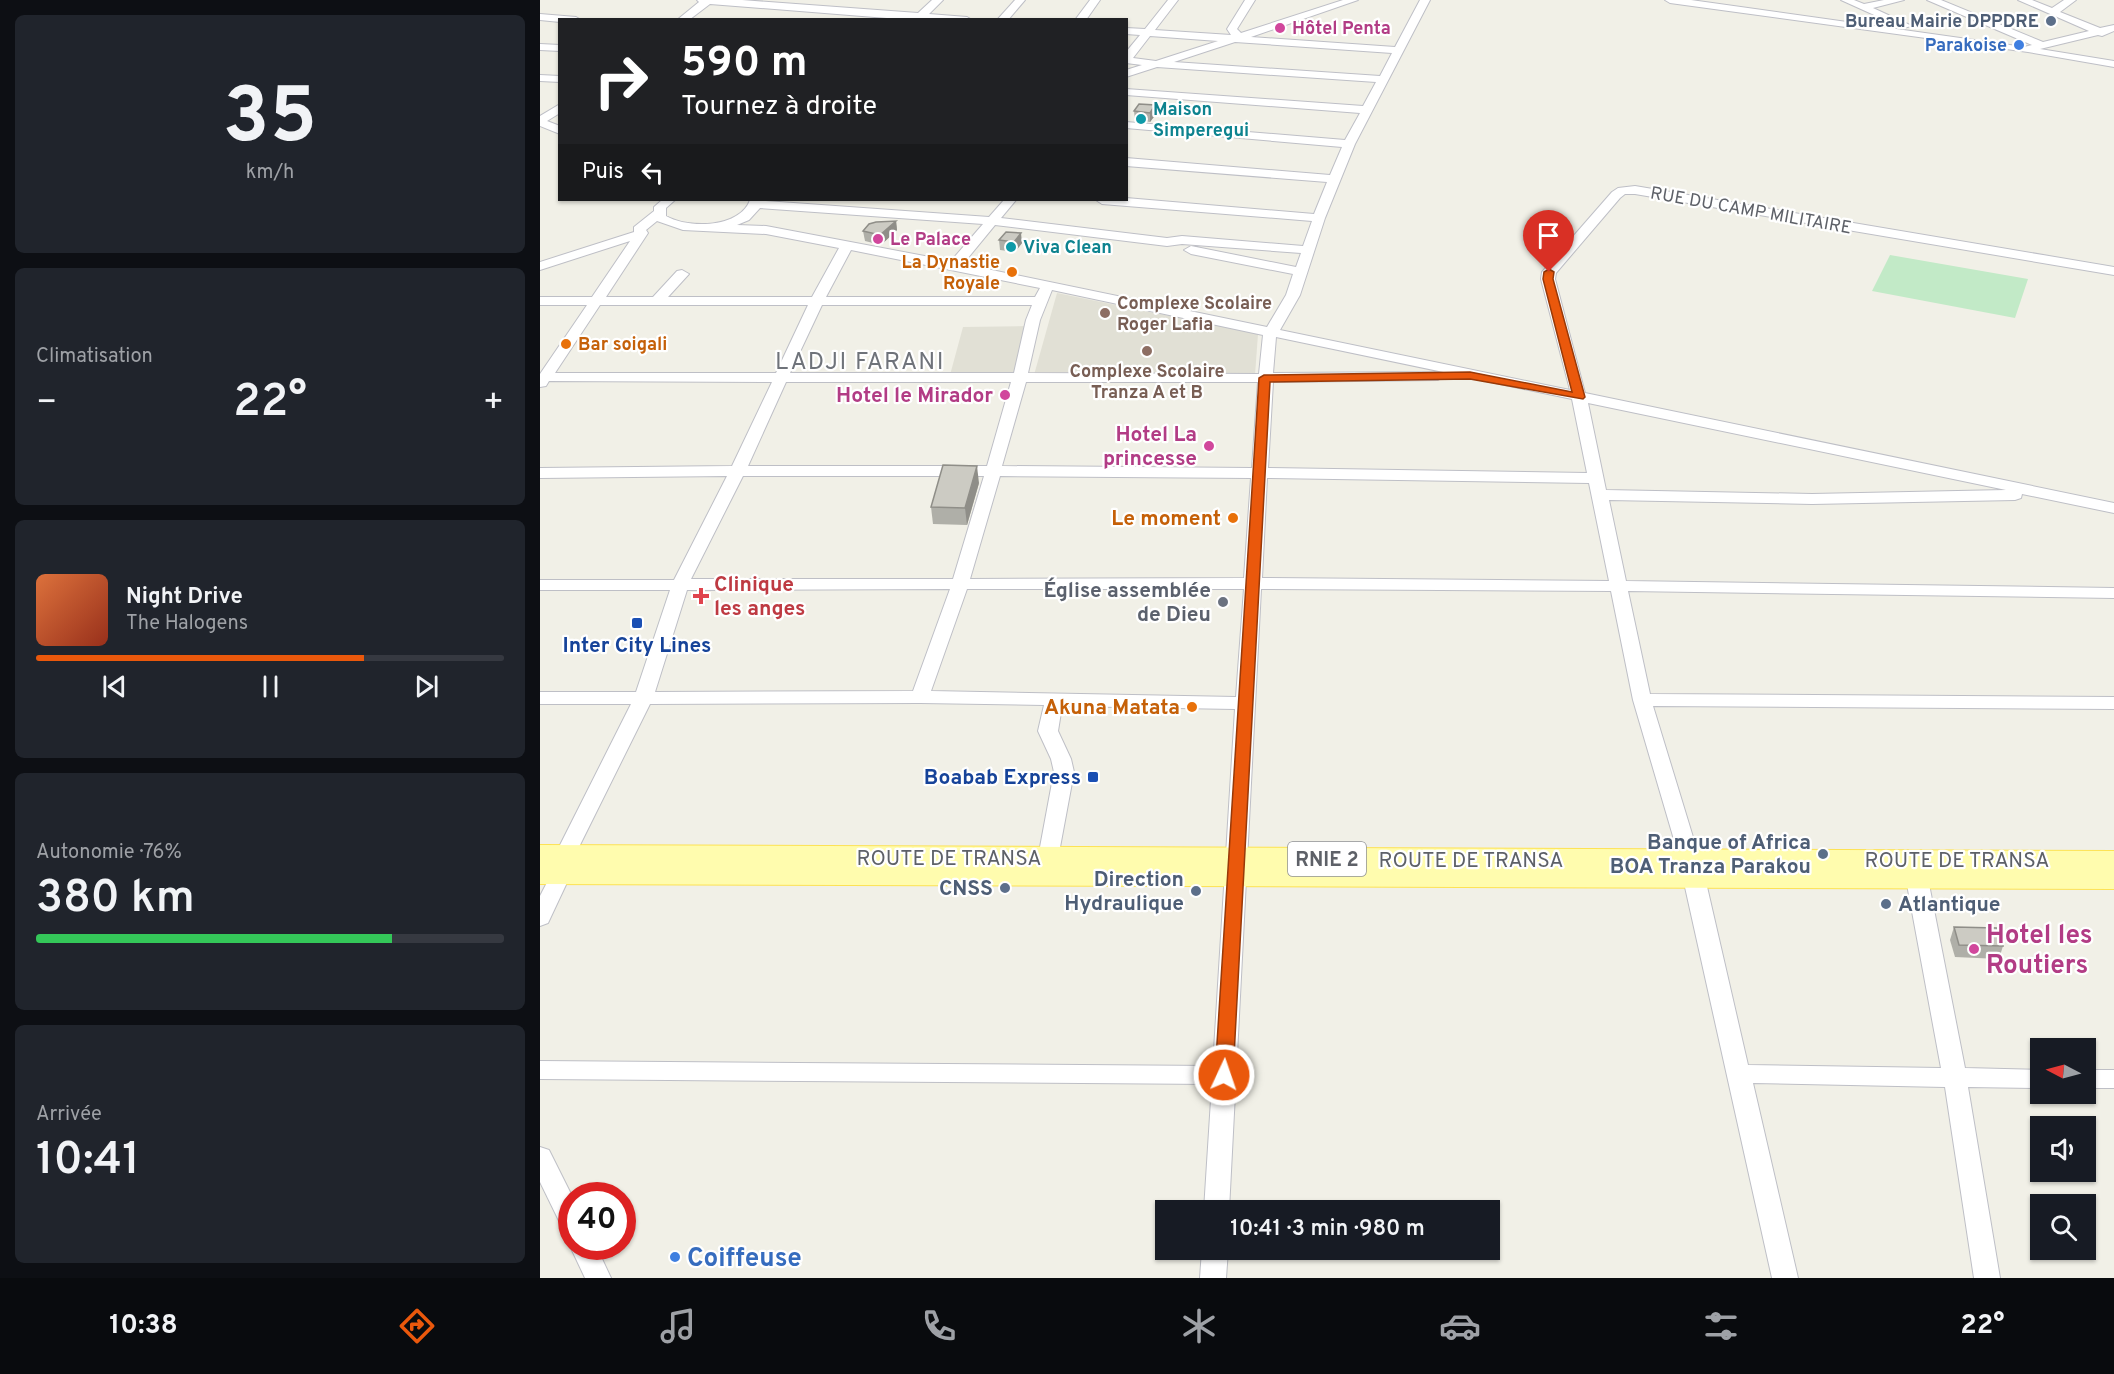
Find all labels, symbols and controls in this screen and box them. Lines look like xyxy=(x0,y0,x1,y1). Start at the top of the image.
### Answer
place label: Bureau Mairie DPPDRE xyxy=(1845,11,2039,34)
marker: Bureau Mairie DPPDRE xyxy=(2044,14,2058,28)
place label: Hôtel Penta xyxy=(1292,18,1391,41)
marker: Hôtel Penta xyxy=(1273,21,1287,35)
place label: Parakoise xyxy=(1925,35,2007,58)
text: 590 m xyxy=(681,38,808,91)
marker: Parakoise xyxy=(2012,38,2026,52)
icon: right xyxy=(582,42,660,120)
text: 35 xyxy=(223,71,317,170)
text: Tournez à droite xyxy=(681,90,877,124)
place label: Maison Simperegui xyxy=(1153,99,1249,143)
marker: Maison Simperegui xyxy=(1134,112,1148,126)
icon: left xyxy=(636,156,669,189)
text: Puis xyxy=(582,159,624,186)
text: km/h xyxy=(246,160,294,186)
street label: RUE DU CAMP MILITAIRE xyxy=(1648,182,1853,240)
pin xyxy=(1523,210,1574,272)
icon: arrive xyxy=(1532,219,1565,252)
place label: Le Palace xyxy=(890,229,971,252)
marker: Le Palace xyxy=(871,232,885,246)
place label: Viva Clean xyxy=(1023,237,1112,260)
marker: Viva Clean xyxy=(1004,240,1018,254)
place label: La Dynastie Royale xyxy=(901,252,1000,296)
marker: La Dynastie Royale xyxy=(1005,265,1019,279)
place label: Complexe Scolaire Roger Lafia xyxy=(1117,293,1272,337)
marker: Complexe Scolaire Roger Lafia xyxy=(1098,306,1112,320)
place label: Bar soigali xyxy=(578,334,667,357)
marker: Bar soigali xyxy=(559,337,573,351)
text: Climatisation xyxy=(36,344,153,370)
marker: Complexe Scolaire Tranza A et B xyxy=(1140,344,1154,358)
district label: LADJI FARANI xyxy=(775,348,945,378)
place label: Complexe Scolaire Tranza A et B xyxy=(1069,361,1225,405)
text: 22° xyxy=(233,375,307,432)
text: − xyxy=(36,383,57,425)
text: + xyxy=(483,383,504,425)
place label: Hotel le Mirador xyxy=(836,383,993,410)
marker: Hotel le Mirador xyxy=(998,388,1012,402)
place label: Hotel La princesse xyxy=(1103,422,1197,473)
marker: Hotel La princesse xyxy=(1202,439,1216,453)
place label: Le moment xyxy=(1111,506,1221,533)
marker: Le moment xyxy=(1226,511,1240,525)
place label: Clinique les anges xyxy=(714,572,805,623)
place label: Église assemblée de Dieu xyxy=(1043,577,1211,629)
text: Night Drive xyxy=(126,584,243,611)
marker: Clinique les anges xyxy=(692,587,710,605)
marker: Église assemblée de Dieu xyxy=(1216,595,1230,609)
text: The Halogens xyxy=(126,611,248,637)
marker: Inter City Lines xyxy=(630,616,644,630)
place label: Inter City Lines xyxy=(563,633,711,660)
icon: previous xyxy=(98,670,131,703)
icon: pause xyxy=(254,670,287,703)
icon: next xyxy=(410,670,443,703)
place label: Akuna Matata xyxy=(1044,695,1180,722)
marker: Akuna Matata xyxy=(1185,700,1199,714)
place label: Boabab Express xyxy=(924,765,1081,792)
marker: Boabab Express xyxy=(1086,770,1100,784)
place label: Banque of Africa BOA Tranza Parakou xyxy=(1610,830,1811,881)
text: Autonomie · 76% xyxy=(36,840,182,866)
road number: RNIE 2 xyxy=(1288,842,1366,876)
street label: ROUTE DE TRANSA xyxy=(857,846,1041,873)
marker: Banque of Africa BOA Tranza Parakou xyxy=(1816,847,1830,861)
street label: ROUTE DE TRANSA xyxy=(1379,848,1563,875)
street label: ROUTE DE TRANSA xyxy=(1865,848,2049,875)
place label: Direction Hydraulique xyxy=(1064,867,1184,918)
text: 380 km xyxy=(36,871,195,928)
place label: CNSS xyxy=(939,876,993,903)
marker: CNSS xyxy=(998,881,1012,895)
marker: Direction Hydraulique xyxy=(1189,884,1203,898)
place label: Atlantique xyxy=(1898,892,2000,919)
marker: Atlantique xyxy=(1879,897,1893,911)
place label: Hotel les Routiers xyxy=(1986,920,2092,983)
marker: Hotel les Routiers xyxy=(1967,942,1981,956)
north arrow xyxy=(2030,1038,2096,1104)
map controls xyxy=(2030,1038,2096,1260)
position arrow xyxy=(1192,1043,1256,1107)
text: Arrivée xyxy=(36,1102,102,1128)
button: sound xyxy=(2030,1116,2096,1182)
text: 10:41 xyxy=(36,1133,140,1190)
speed limit sign: 40 xyxy=(558,1182,636,1260)
button: search xyxy=(2030,1194,2096,1260)
text: 10:41 · 3 min · 980 m xyxy=(1230,1216,1425,1243)
place label: Coiffeuse xyxy=(687,1243,802,1276)
marker: Coiffeuse xyxy=(668,1250,682,1264)
icon: directions xyxy=(396,1305,438,1347)
icon: music xyxy=(657,1305,699,1347)
icon: phone xyxy=(918,1305,960,1347)
icon: climate xyxy=(1178,1305,1220,1347)
icon: car xyxy=(1439,1305,1481,1347)
icon: filters xyxy=(1700,1305,1742,1347)
text: 10:38 xyxy=(109,1309,178,1343)
text: 22° xyxy=(1960,1309,2005,1343)

